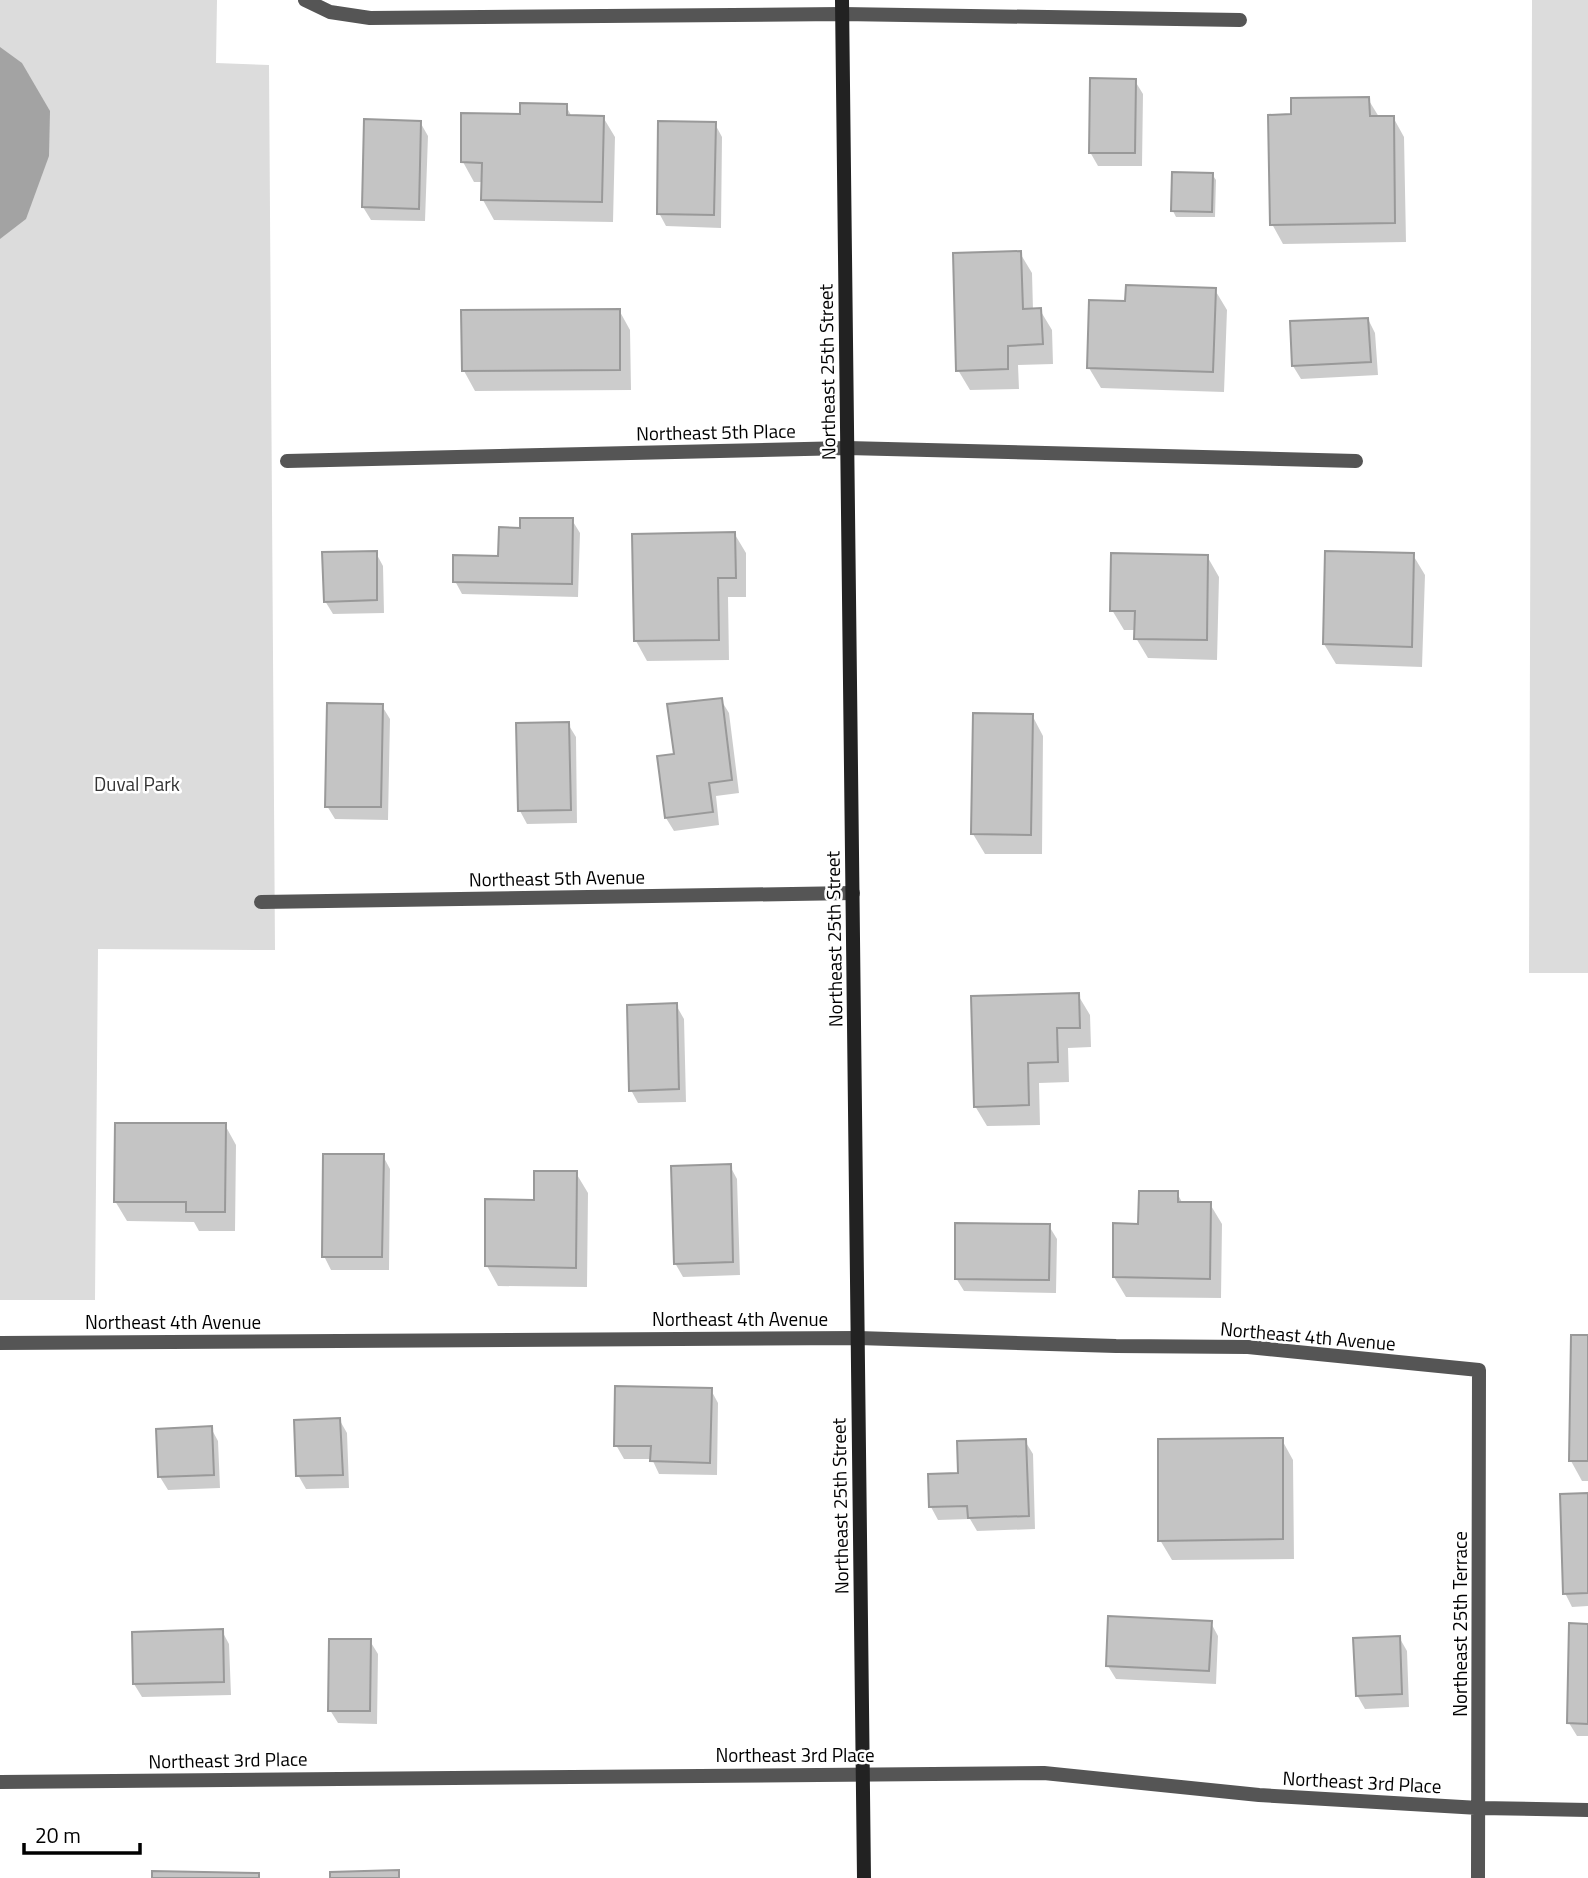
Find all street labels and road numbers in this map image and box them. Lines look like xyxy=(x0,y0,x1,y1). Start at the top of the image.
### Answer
street label: Northeast 25th Street xyxy=(810,283,843,460)
street label: Northeast 5th Place xyxy=(636,416,796,447)
street label: Northeast 25th Street xyxy=(817,850,850,1027)
street label: Northeast 5th Avenue xyxy=(469,861,645,894)
street label: Northeast 4th Avenue xyxy=(652,1304,828,1333)
street label: Northeast 4th Avenue xyxy=(85,1307,261,1336)
street label: Northeast 4th Avenue xyxy=(1219,1313,1397,1358)
street label: Northeast 25th Street xyxy=(823,1417,856,1594)
street label: Northeast 25th Terrace xyxy=(1445,1531,1474,1717)
street label: Northeast 3rd Place xyxy=(715,1740,875,1769)
street label: Northeast 3rd Place xyxy=(148,1744,308,1775)
street label: Northeast 3rd Place xyxy=(1282,1763,1442,1800)

